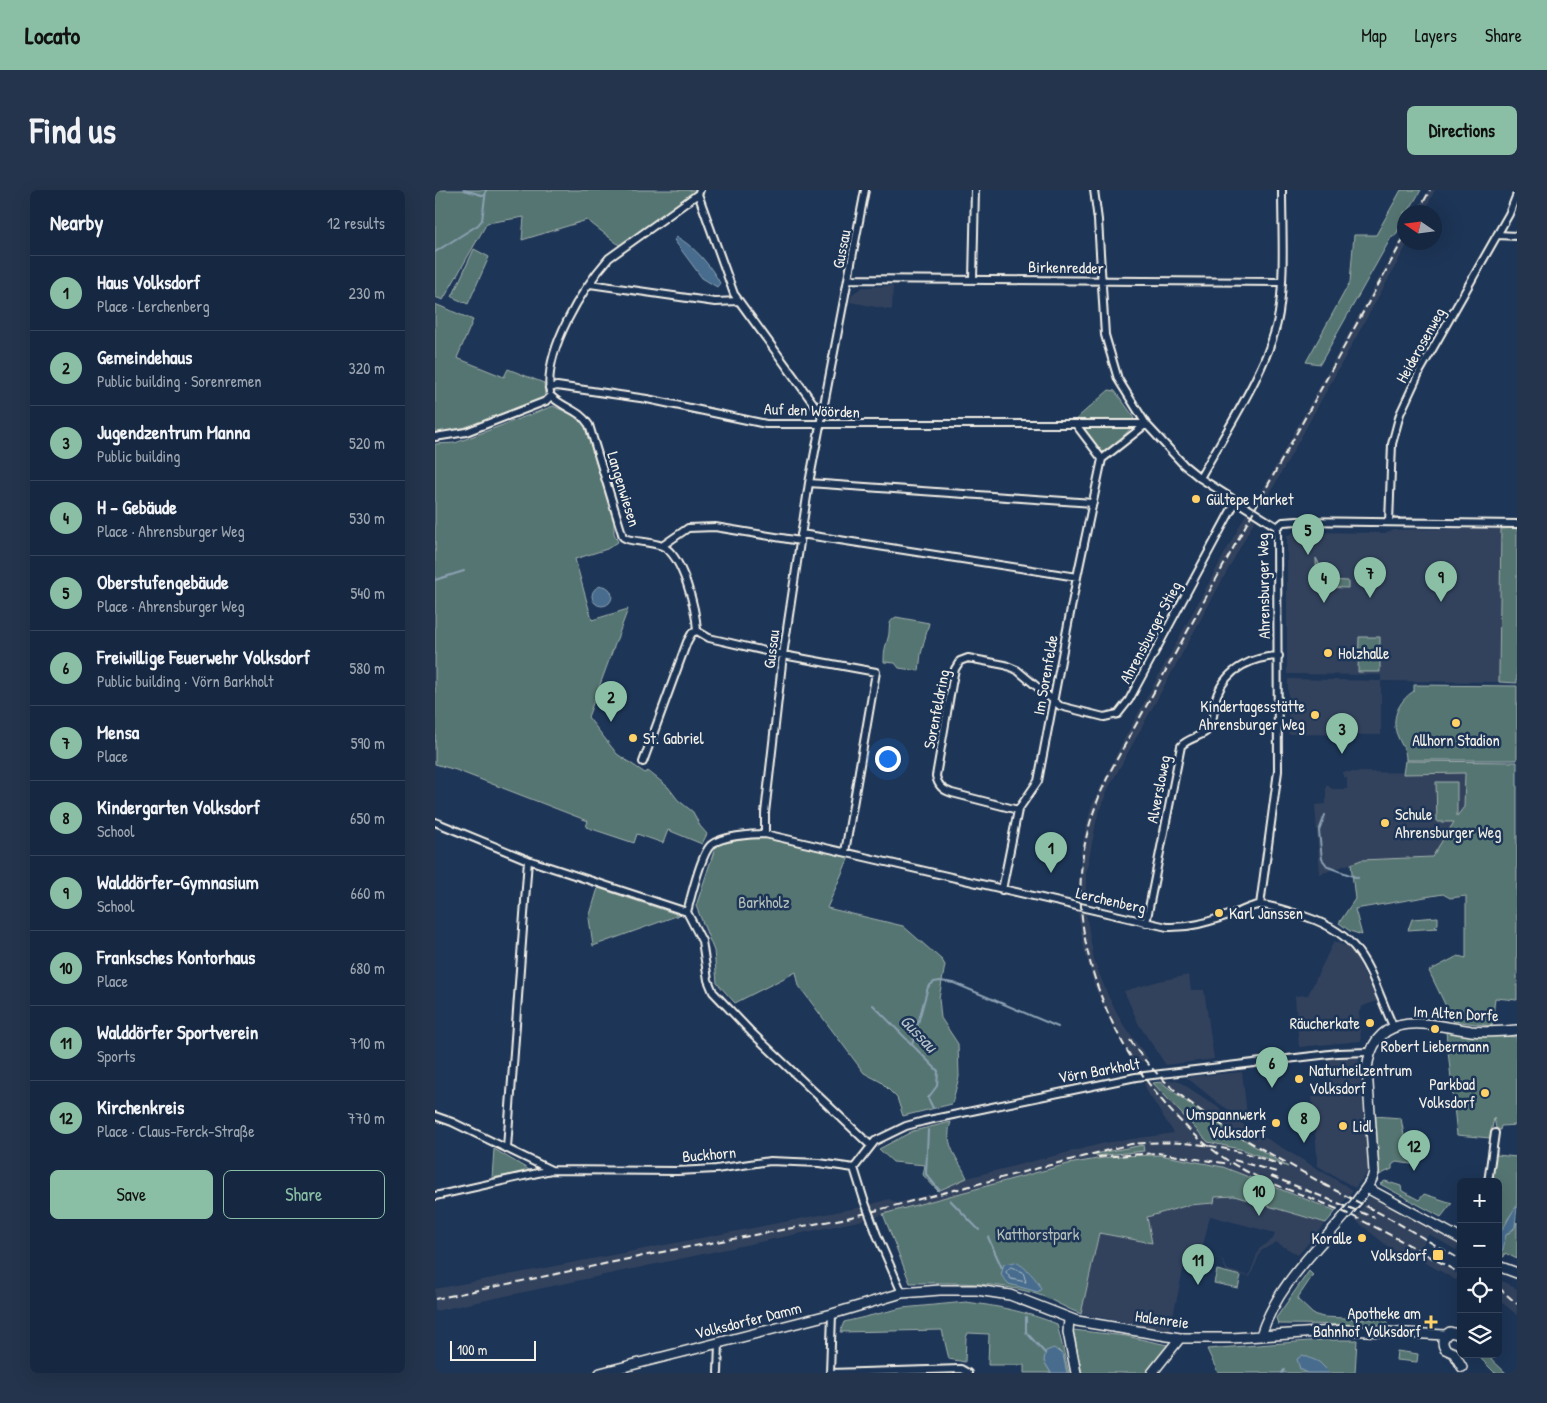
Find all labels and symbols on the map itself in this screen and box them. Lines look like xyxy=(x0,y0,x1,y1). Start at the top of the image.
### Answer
north arrow xyxy=(1397,205,1442,250)
street label: Gussau xyxy=(826,227,856,270)
street label: Birkenredder xyxy=(1028,255,1104,279)
street label: Heiderosenweg xyxy=(1390,303,1450,387)
street label: Auf den Wöörden xyxy=(764,397,860,423)
street label: Langenwiesen xyxy=(602,449,646,529)
place label: Gültepe Market xyxy=(1206,488,1294,510)
marker: Gültepe Market xyxy=(1190,493,1202,505)
pin: 5 xyxy=(1292,514,1324,555)
street label: Ahrensburger Weg xyxy=(1251,533,1275,639)
pin: 7 xyxy=(1354,557,1386,598)
pin: 9 xyxy=(1425,561,1457,602)
pin: 4 xyxy=(1308,562,1340,603)
street label: Ahrensburger Stieg xyxy=(1114,577,1186,687)
street label: Gussau xyxy=(758,628,784,670)
street label: Im Sorenfelde xyxy=(1027,633,1063,717)
place label: Holzhalle xyxy=(1338,642,1390,664)
marker: Holzhalle xyxy=(1322,647,1334,659)
street label: Sorenfeldring xyxy=(918,668,954,750)
pin: 2 xyxy=(595,681,627,722)
place label: Kindertagesstätte Ahrensburger Weg xyxy=(1199,695,1306,735)
marker: Kindertagesstätte Ahrensburger Weg xyxy=(1309,709,1321,721)
pin: 3 xyxy=(1326,713,1358,754)
marker: Allhorn Stadion xyxy=(1450,717,1462,729)
place label: St. Gabriel xyxy=(643,727,705,749)
place label: Allhorn Stadion xyxy=(1412,729,1500,751)
marker: St. Gabriel xyxy=(627,732,639,744)
your location xyxy=(875,746,901,772)
street label: Alversloweg xyxy=(1141,753,1175,825)
place label: Schule Ahrensburger Weg xyxy=(1395,803,1501,843)
marker: Schule Ahrensburger Weg xyxy=(1379,817,1391,829)
pin: 1 xyxy=(1035,832,1067,873)
street label: Lerchenberg xyxy=(1074,881,1148,919)
park label: Barkholz xyxy=(738,891,790,913)
place label: Karl Janssen xyxy=(1229,902,1303,924)
marker: Karl Janssen xyxy=(1213,907,1225,919)
street label: Im Alten Dorfe xyxy=(1413,1000,1500,1026)
water label: Gussau xyxy=(895,1009,945,1059)
place label: Räucherkate xyxy=(1290,1012,1361,1034)
marker: Räucherkate xyxy=(1364,1017,1376,1029)
marker: Robert Liebermann xyxy=(1429,1023,1441,1035)
place label: Robert Liebermann xyxy=(1381,1035,1489,1057)
pin: 6 xyxy=(1256,1047,1288,1088)
street label: Vörn Barkholt xyxy=(1056,1052,1142,1088)
place label: Naturheilzentrum Volksdorf xyxy=(1309,1059,1412,1099)
marker: Naturheilzentrum Volksdorf xyxy=(1293,1073,1305,1085)
place label: Parkbad Volksdorf xyxy=(1418,1073,1475,1113)
marker: Parkbad Volksdorf xyxy=(1479,1087,1491,1099)
pin: 8 xyxy=(1288,1102,1320,1143)
place label: Umspannwerk Volksdorf xyxy=(1186,1103,1266,1143)
place label: Lidl xyxy=(1353,1115,1374,1137)
marker: Umspannwerk Volksdorf xyxy=(1270,1117,1282,1129)
marker: Lidl xyxy=(1337,1120,1349,1132)
pin: 12 xyxy=(1398,1130,1430,1171)
street label: Buckhorn xyxy=(681,1141,737,1167)
pin: 10 xyxy=(1243,1175,1275,1216)
park label: Katthorstpark xyxy=(997,1223,1080,1245)
place label: Koralle xyxy=(1311,1227,1353,1249)
marker: Koralle xyxy=(1356,1232,1368,1244)
pin: 11 xyxy=(1182,1244,1214,1285)
place label: Volksdorf xyxy=(1370,1244,1427,1266)
marker: Volksdorf xyxy=(1431,1248,1445,1262)
street label: Volksdorfer Damm xyxy=(692,1296,804,1344)
place label: Apotheke am Bahnhof Volksdorf xyxy=(1313,1302,1421,1342)
street label: Halenreie xyxy=(1134,1304,1191,1334)
marker: Apotheke am Bahnhof Volksdorf xyxy=(1425,1316,1437,1328)
scale bar xyxy=(450,1338,536,1361)

